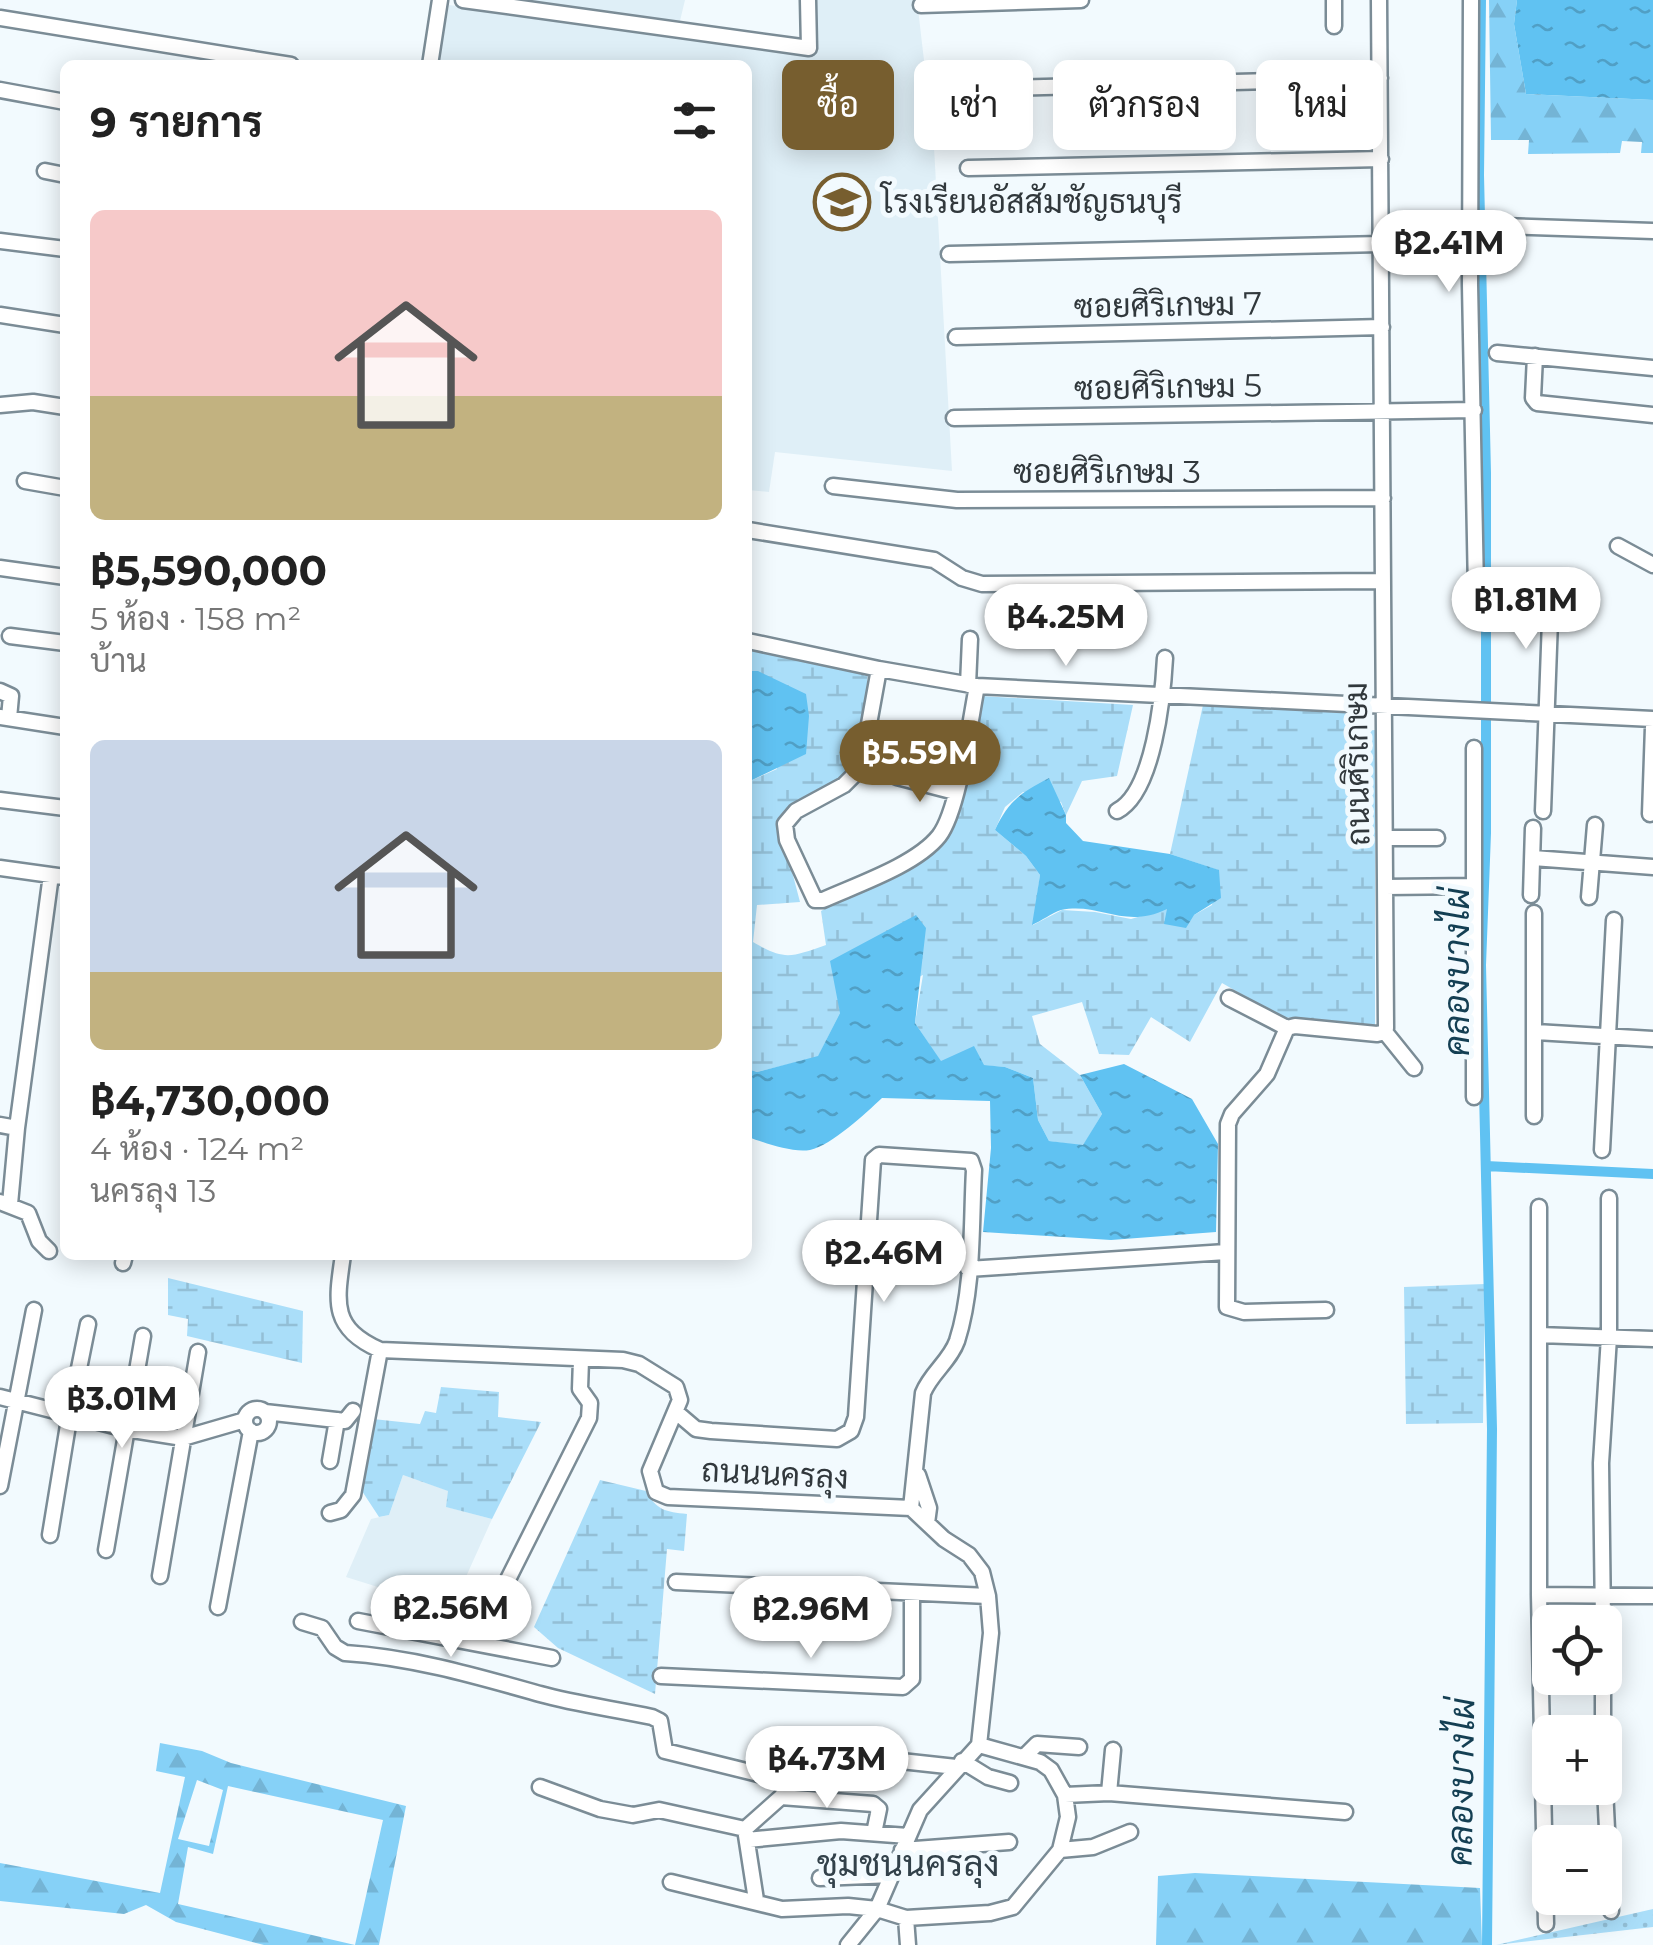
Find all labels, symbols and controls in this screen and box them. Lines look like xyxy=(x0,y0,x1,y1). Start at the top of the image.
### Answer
chip: ซื้อ xyxy=(782,60,894,150)
chip: เช่า xyxy=(914,60,1033,150)
chip: ตัวกรอง xyxy=(1053,60,1236,150)
chip: ใหม่ xyxy=(1256,60,1383,150)
icon: filters xyxy=(667,93,722,148)
text: 9 รายการ xyxy=(90,96,263,148)
school or university icon: โรงเรียนอัสสัมชัญธนบุรี xyxy=(812,172,872,232)
place label: โรงเรียนอัสสัมชัญธนบุรี xyxy=(879,181,1183,224)
pin: ฿2.41M xyxy=(1368,210,1530,295)
text: ฿2.41M xyxy=(1393,223,1505,262)
icon: home xyxy=(316,275,496,455)
street label: ซอยศิริเกษม 7 xyxy=(1073,283,1263,326)
street label: ซอยศิริเกษม 5 xyxy=(1074,365,1262,408)
street label: ซอยศิริเกษม 3 xyxy=(1013,452,1201,491)
text: ฿5,590,000 xyxy=(90,544,327,596)
pin: ฿1.81M xyxy=(1445,567,1607,652)
text: ฿1.81M xyxy=(1474,580,1578,619)
pin: ฿4.25M xyxy=(985,584,1147,669)
text: ฿4.25M xyxy=(1006,597,1126,636)
text: 5 ห้อง · 158 m² xyxy=(90,599,301,638)
text: บ้าน xyxy=(90,641,147,680)
street label: ถนนศิริเกษม xyxy=(1336,682,1377,846)
pin: ฿5.59M xyxy=(839,720,1001,805)
text: ฿5.59M xyxy=(862,733,978,772)
icon: home xyxy=(316,805,496,985)
water label: คลองบางไผ่ xyxy=(1434,886,1478,1056)
text: ฿4,730,000 xyxy=(90,1074,330,1126)
text: 4 ห้อง · 124 m² xyxy=(90,1129,304,1168)
text: นครลุง 13 xyxy=(90,1171,216,1210)
pin: ฿2.46M xyxy=(803,1220,965,1305)
text: ฿2.46M xyxy=(824,1233,944,1272)
pin: ฿3.01M xyxy=(41,1366,203,1451)
text: ฿3.01M xyxy=(67,1379,177,1418)
street label: ถนนนครลุง xyxy=(700,1450,850,1500)
pin: ฿2.56M xyxy=(370,1575,532,1660)
pin: ฿2.96M xyxy=(730,1576,892,1661)
text: ฿2.56M xyxy=(393,1588,509,1627)
text: ฿2.96M xyxy=(752,1589,870,1628)
map controls xyxy=(1532,1605,1622,1915)
button: locate xyxy=(1532,1605,1622,1695)
water label: คลองบางไผ่ xyxy=(1437,1695,1484,1867)
button: + xyxy=(1532,1715,1622,1805)
pin: ฿4.73M xyxy=(746,1726,908,1811)
text: ฿4.73M xyxy=(768,1739,886,1778)
button: − xyxy=(1532,1825,1622,1915)
district label: ชุมชนนครลุง xyxy=(817,1842,999,1888)

